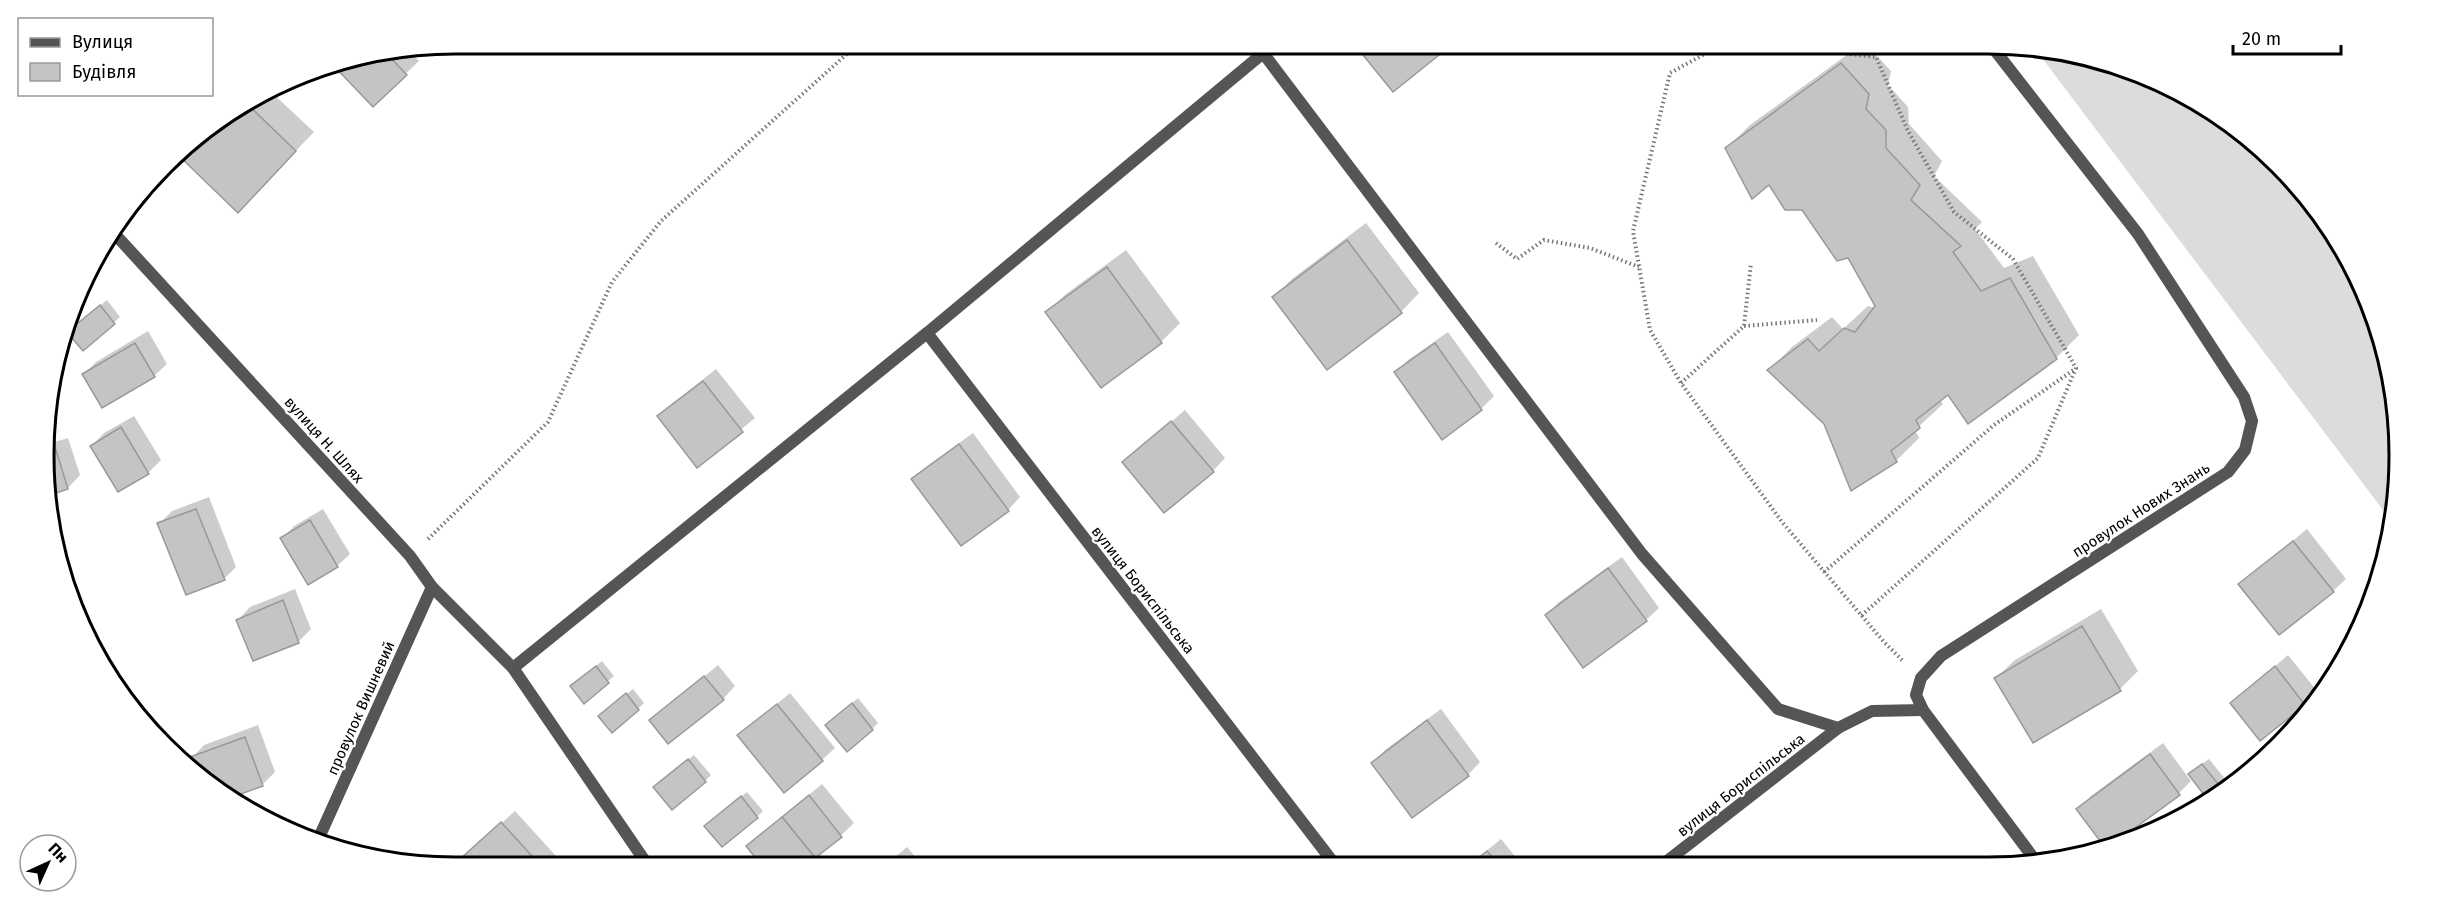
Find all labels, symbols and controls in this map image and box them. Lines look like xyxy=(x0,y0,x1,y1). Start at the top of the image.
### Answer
legend xyxy=(18,18,213,96)
scale bar xyxy=(2233,18,2341,56)
text: 20 m xyxy=(2242,28,2281,50)
text: Вулиця xyxy=(72,31,133,53)
text: Будівля xyxy=(72,61,136,83)
street label: вулиця Н. Шлях xyxy=(281,393,368,487)
street label: провулок Нових Знань xyxy=(2069,459,2213,561)
street label: вулиця Бориспільська xyxy=(1088,523,1198,657)
street label: провулок Вишневий xyxy=(323,638,399,778)
street label: вулиця Бориспільська xyxy=(1674,730,1808,840)
north arrow xyxy=(18,833,78,893)
text: Пн xyxy=(44,839,72,867)

